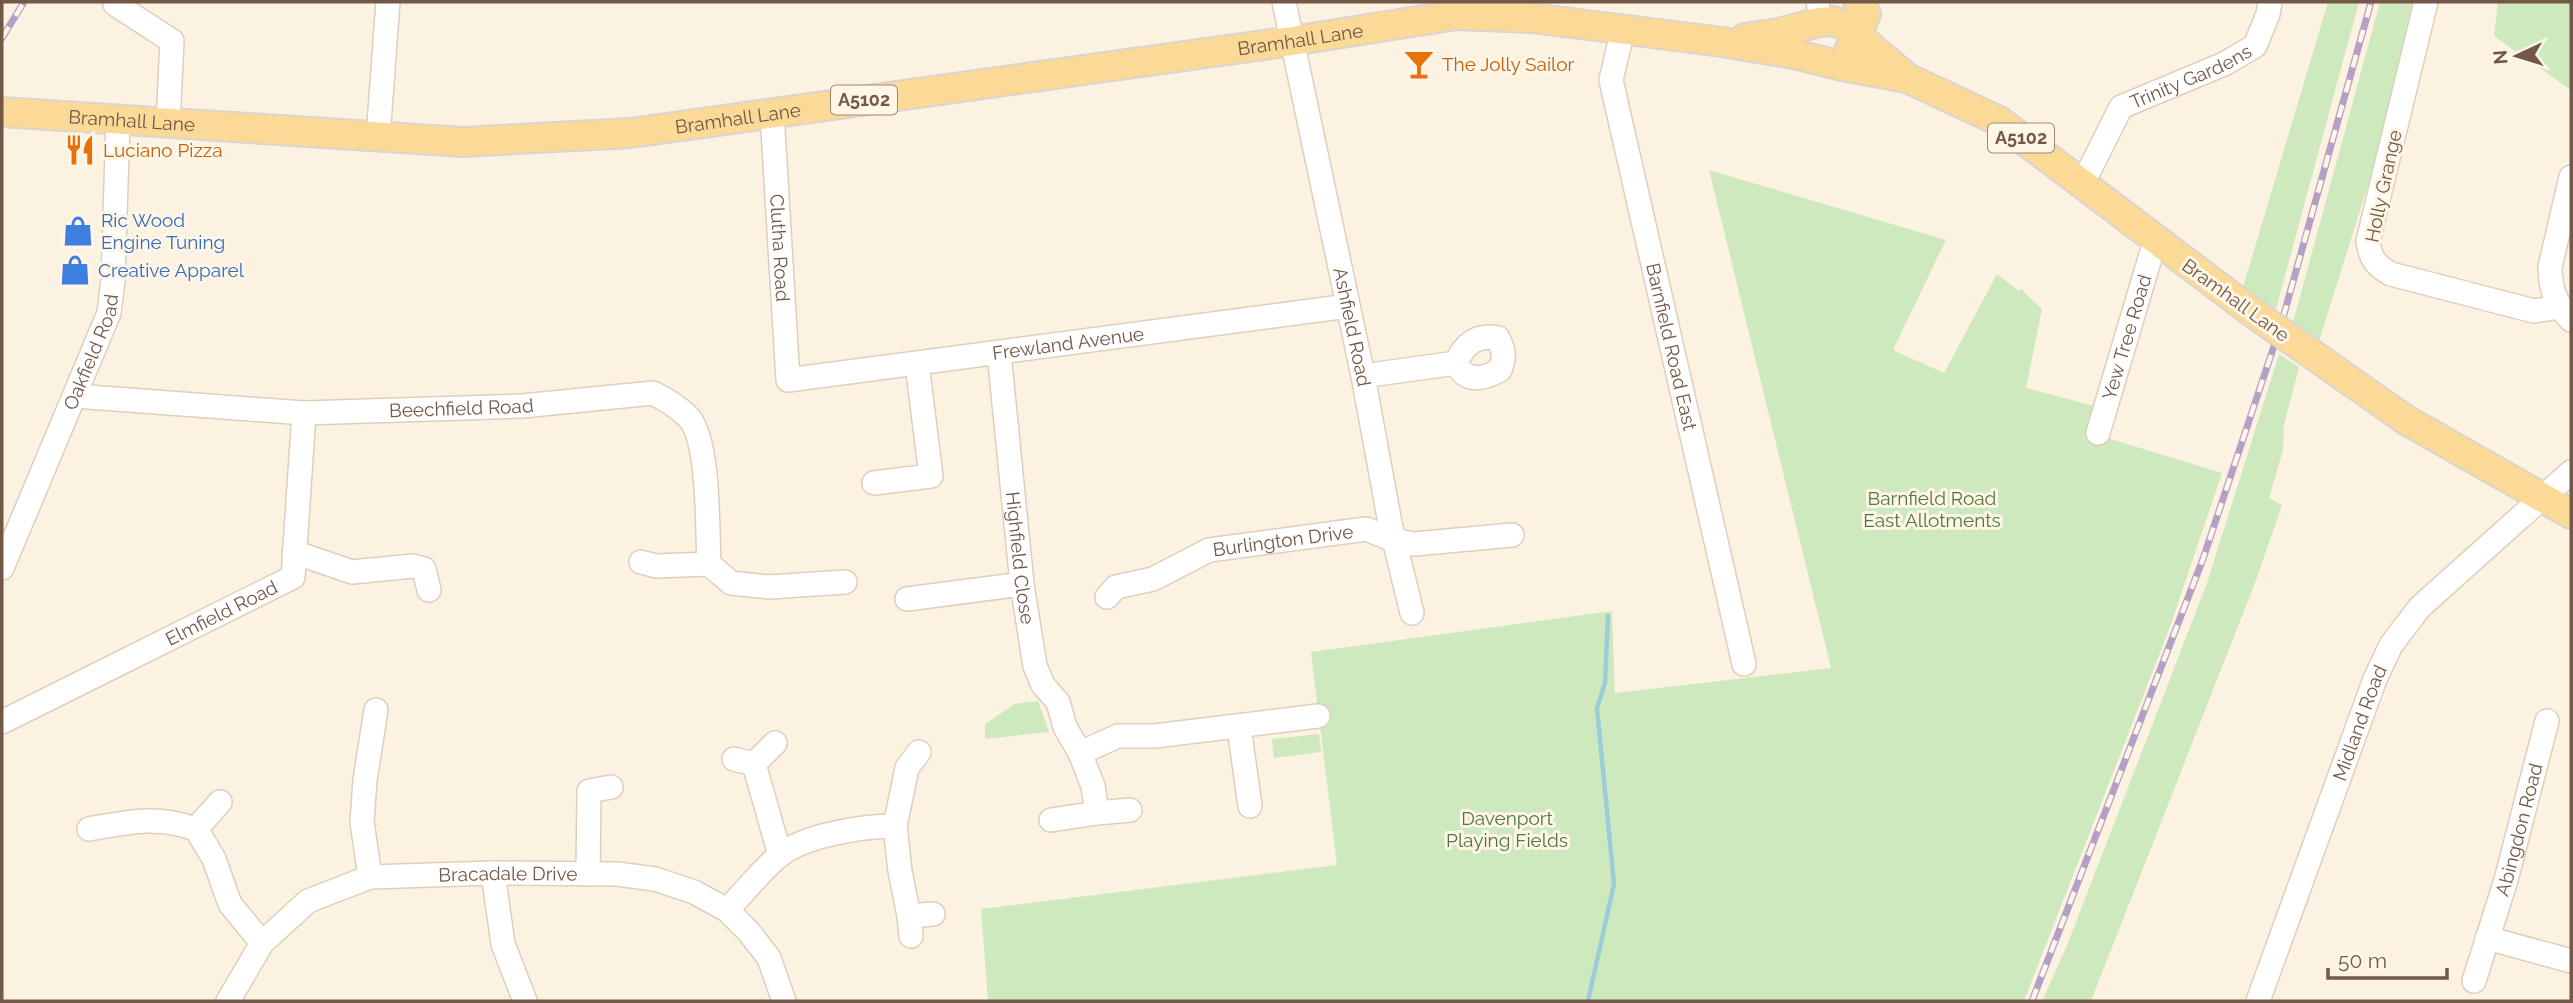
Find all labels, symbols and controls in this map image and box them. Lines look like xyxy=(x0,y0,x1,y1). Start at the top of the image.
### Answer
street label: Bramhall Lane xyxy=(1236,19,1365,59)
north arrow xyxy=(2482,21,2552,91)
street label: Trinity Gardens xyxy=(2127,40,2255,113)
bar icon: The Jolly Sailor xyxy=(1402,47,1436,81)
text: N xyxy=(2489,49,2512,65)
place label: The Jolly Sailor xyxy=(1442,53,1575,75)
road number: A5102 xyxy=(831,86,897,114)
street label: Bramhall Lane xyxy=(673,99,802,138)
street label: Bramhall Lane xyxy=(68,105,196,136)
road number: A5102 xyxy=(1988,124,2054,153)
street label: Holly Grange xyxy=(2360,128,2406,244)
restaurant icon: Luciano Pizza xyxy=(63,133,97,167)
place label: Luciano Pizza xyxy=(103,139,223,161)
street label: Clutha Road xyxy=(766,193,794,302)
place label: Ric Wood Engine Tuning xyxy=(101,209,225,253)
shop icon: Ric Wood Engine Tuning xyxy=(61,214,95,248)
shop icon: Creative Apparel xyxy=(58,253,92,287)
street label: Bramhall Lane xyxy=(2178,254,2294,346)
place label: Creative Apparel xyxy=(98,259,245,281)
street label: Barnfield Road East xyxy=(1642,261,1702,433)
street label: Ashfield Road xyxy=(1329,265,1376,388)
street label: Yew Tree Road xyxy=(2097,272,2155,402)
street label: Oakfield Road xyxy=(59,293,122,413)
street label: Frewland Avenue xyxy=(991,322,1145,364)
street label: Beechfield Road xyxy=(389,394,535,421)
park label: Barnfield Road East Allotments xyxy=(1863,487,2001,531)
street label: Highfield Close xyxy=(1002,491,1039,626)
street label: Burlington Drive xyxy=(1211,520,1355,560)
street label: Elmfield Road xyxy=(162,576,281,650)
street label: Midland Road xyxy=(2328,661,2391,784)
street label: Abingdon Road xyxy=(2491,761,2547,899)
park label: Davenport Playing Fields xyxy=(1446,807,1568,851)
street label: Bracadale Drive xyxy=(438,862,578,886)
scale bar xyxy=(2328,936,2447,980)
text: 50 m xyxy=(2338,948,2387,973)

